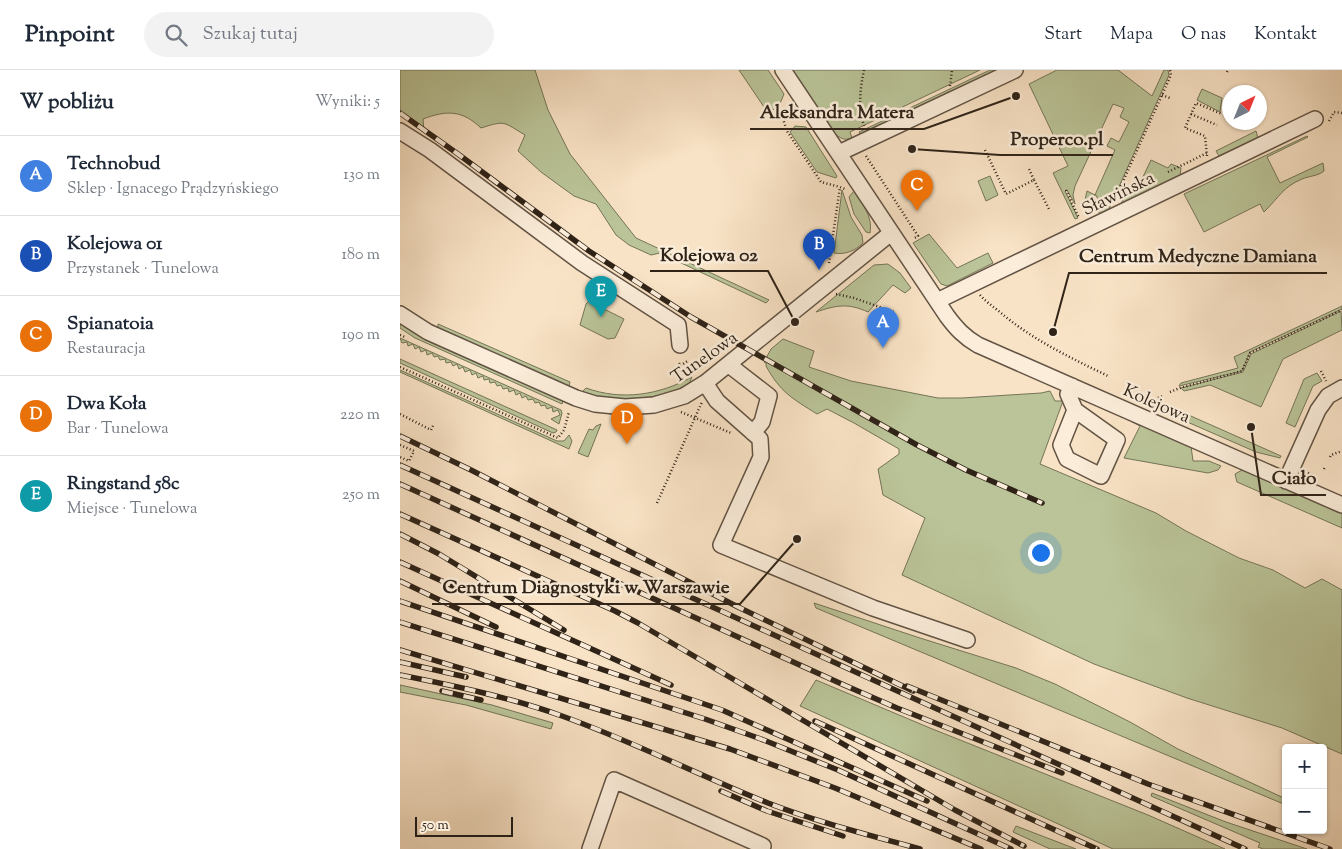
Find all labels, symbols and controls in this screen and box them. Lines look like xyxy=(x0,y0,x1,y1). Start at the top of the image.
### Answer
search box xyxy=(144,12,494,57)
text: Pinpoint xyxy=(25,18,114,52)
icon: search xyxy=(162,21,190,49)
text: Szukaj tutaj xyxy=(202,21,298,48)
text: Start xyxy=(1044,22,1082,48)
text: Mapa xyxy=(1110,22,1153,48)
text: O nas xyxy=(1181,22,1226,48)
text: Kontakt xyxy=(1254,22,1317,48)
north arrow xyxy=(1222,85,1267,130)
text: W pobliżu xyxy=(20,88,114,118)
text: Wyniki: 5 xyxy=(315,91,380,114)
callout: Aleksandra Matera xyxy=(750,95,924,129)
text: Aleksandra Matera xyxy=(760,100,915,127)
callout: Properco.pl xyxy=(1000,121,1113,155)
text: Properco.pl xyxy=(1010,127,1104,154)
text: Technobud xyxy=(67,151,161,178)
text: A xyxy=(30,164,43,187)
text: 130 m xyxy=(343,164,380,187)
street label: Sławińska xyxy=(1078,166,1160,224)
pin: C xyxy=(901,170,933,211)
text: Sklep · Ignacego Prądzyńskiego xyxy=(67,178,279,201)
pin: B xyxy=(803,229,835,270)
text: Kolejowa 01 xyxy=(67,231,163,258)
callout: Kolejowa 02 xyxy=(650,237,768,271)
callout: Centrum Medyczne Damiana xyxy=(1069,239,1327,273)
text: Kolejowa 02 xyxy=(660,243,758,270)
text: B xyxy=(31,244,41,267)
text: 180 m xyxy=(341,244,380,267)
text: Centrum Medyczne Damiana xyxy=(1079,244,1317,271)
text: Przystanek · Tunelowa xyxy=(67,258,219,281)
pin: E xyxy=(585,276,617,317)
pin: A xyxy=(867,307,899,348)
text: Spianatoia xyxy=(67,311,154,338)
text: C xyxy=(30,324,42,347)
text: 190 m xyxy=(342,324,380,347)
street label: Tunelowa xyxy=(667,326,744,391)
text: Restauracja xyxy=(67,338,146,361)
street label: Kolejowa xyxy=(1118,378,1194,431)
text: Dwa Koła xyxy=(67,391,146,418)
pin: D xyxy=(611,403,643,444)
text: D xyxy=(30,404,42,427)
text: 220 m xyxy=(340,404,380,427)
text: Bar · Tunelowa xyxy=(67,418,169,441)
callout: Ciało xyxy=(1261,461,1326,495)
text: Ciało xyxy=(1272,466,1317,493)
text: Ringstand 58c xyxy=(67,471,179,498)
text: E xyxy=(31,484,41,507)
text: 250 m xyxy=(342,484,380,507)
text: Miejsce · Tunelowa xyxy=(67,498,197,521)
your location xyxy=(1028,540,1054,566)
callout: Centrum Diagnostyki w Warszawie xyxy=(432,570,740,604)
text: Centrum Diagnostyki w Warszawie xyxy=(442,575,730,602)
map controls xyxy=(1282,744,1327,834)
button: + xyxy=(1282,744,1327,789)
button: − xyxy=(1282,789,1327,834)
scale bar xyxy=(415,814,512,837)
text: 50 m xyxy=(422,816,449,836)

